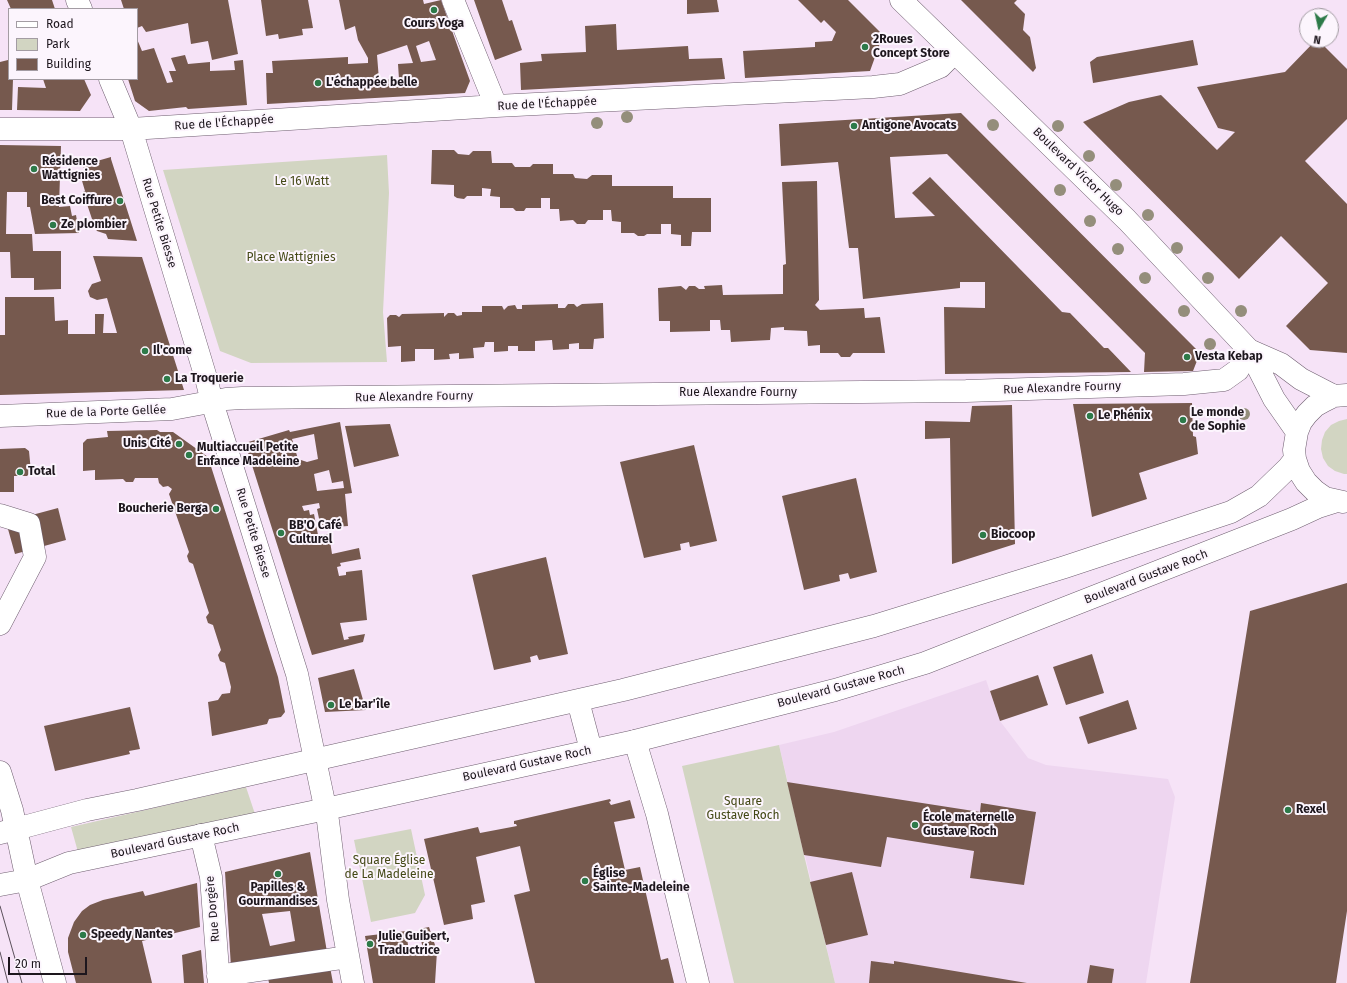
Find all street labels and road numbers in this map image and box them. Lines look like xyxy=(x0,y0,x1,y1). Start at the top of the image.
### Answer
street label: Rue de l'Échappée xyxy=(497,94,597,114)
street label: Rue de l'Échappée xyxy=(174,112,274,134)
street label: Boulevard Victor Hugo xyxy=(1029,125,1127,219)
street label: Rue Petite Biesse xyxy=(138,176,180,270)
street label: Rue Alexandre Fourny xyxy=(1003,379,1121,397)
street label: Rue Alexandre Fourny xyxy=(679,386,797,400)
street label: Rue Alexandre Fourny xyxy=(355,389,473,405)
street label: Rue de la Porte Gellée xyxy=(46,403,166,421)
street label: Rue Petite Biesse xyxy=(232,486,274,580)
street label: Boulevard Gustave Roch xyxy=(1082,547,1210,607)
street label: Boulevard Gustave Roch xyxy=(776,663,906,711)
street label: Boulevard Gustave Roch xyxy=(461,743,593,785)
street label: Boulevard Gustave Roch xyxy=(109,820,241,862)
street label: Rue Dorgère xyxy=(203,875,223,943)

